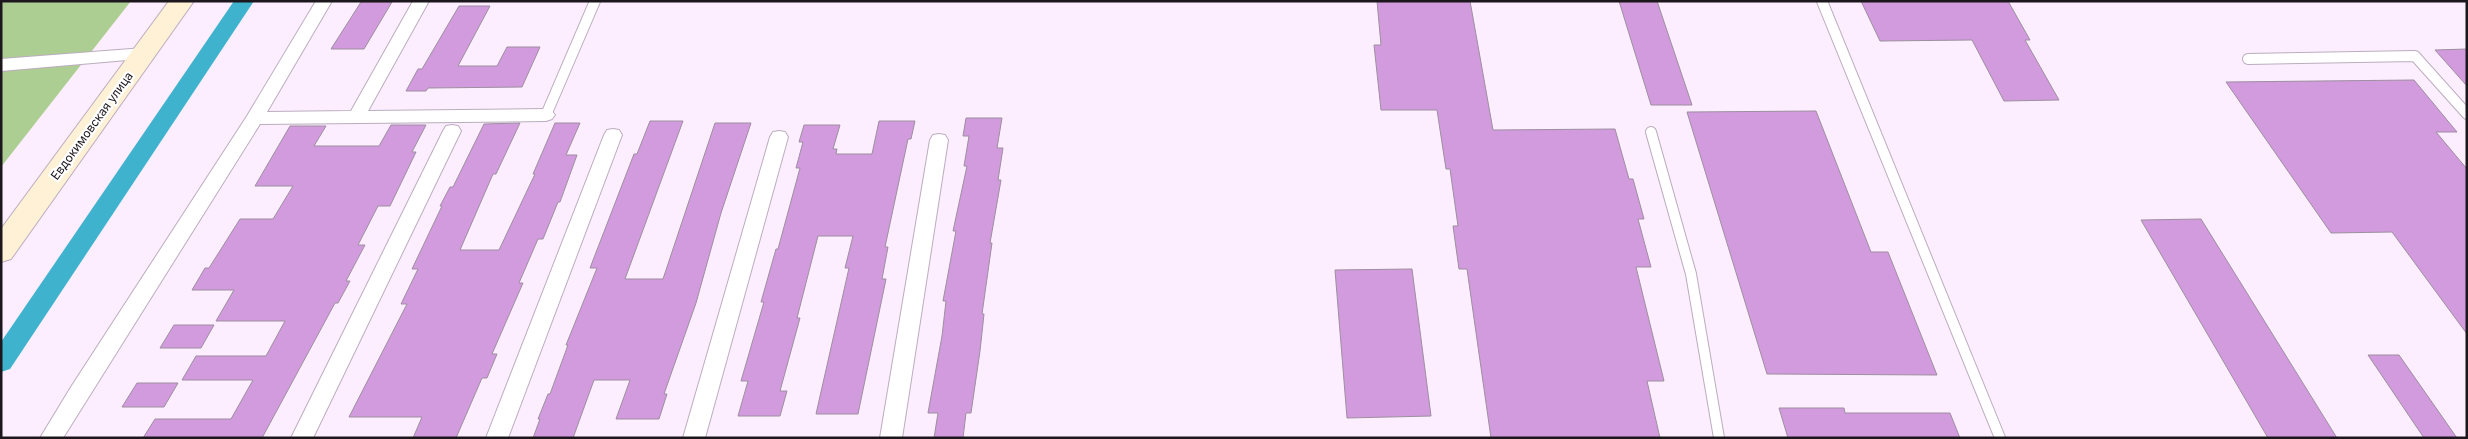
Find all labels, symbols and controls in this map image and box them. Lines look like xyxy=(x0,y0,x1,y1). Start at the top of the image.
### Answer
street label: Евдокимовская улица xyxy=(47,69,136,183)

